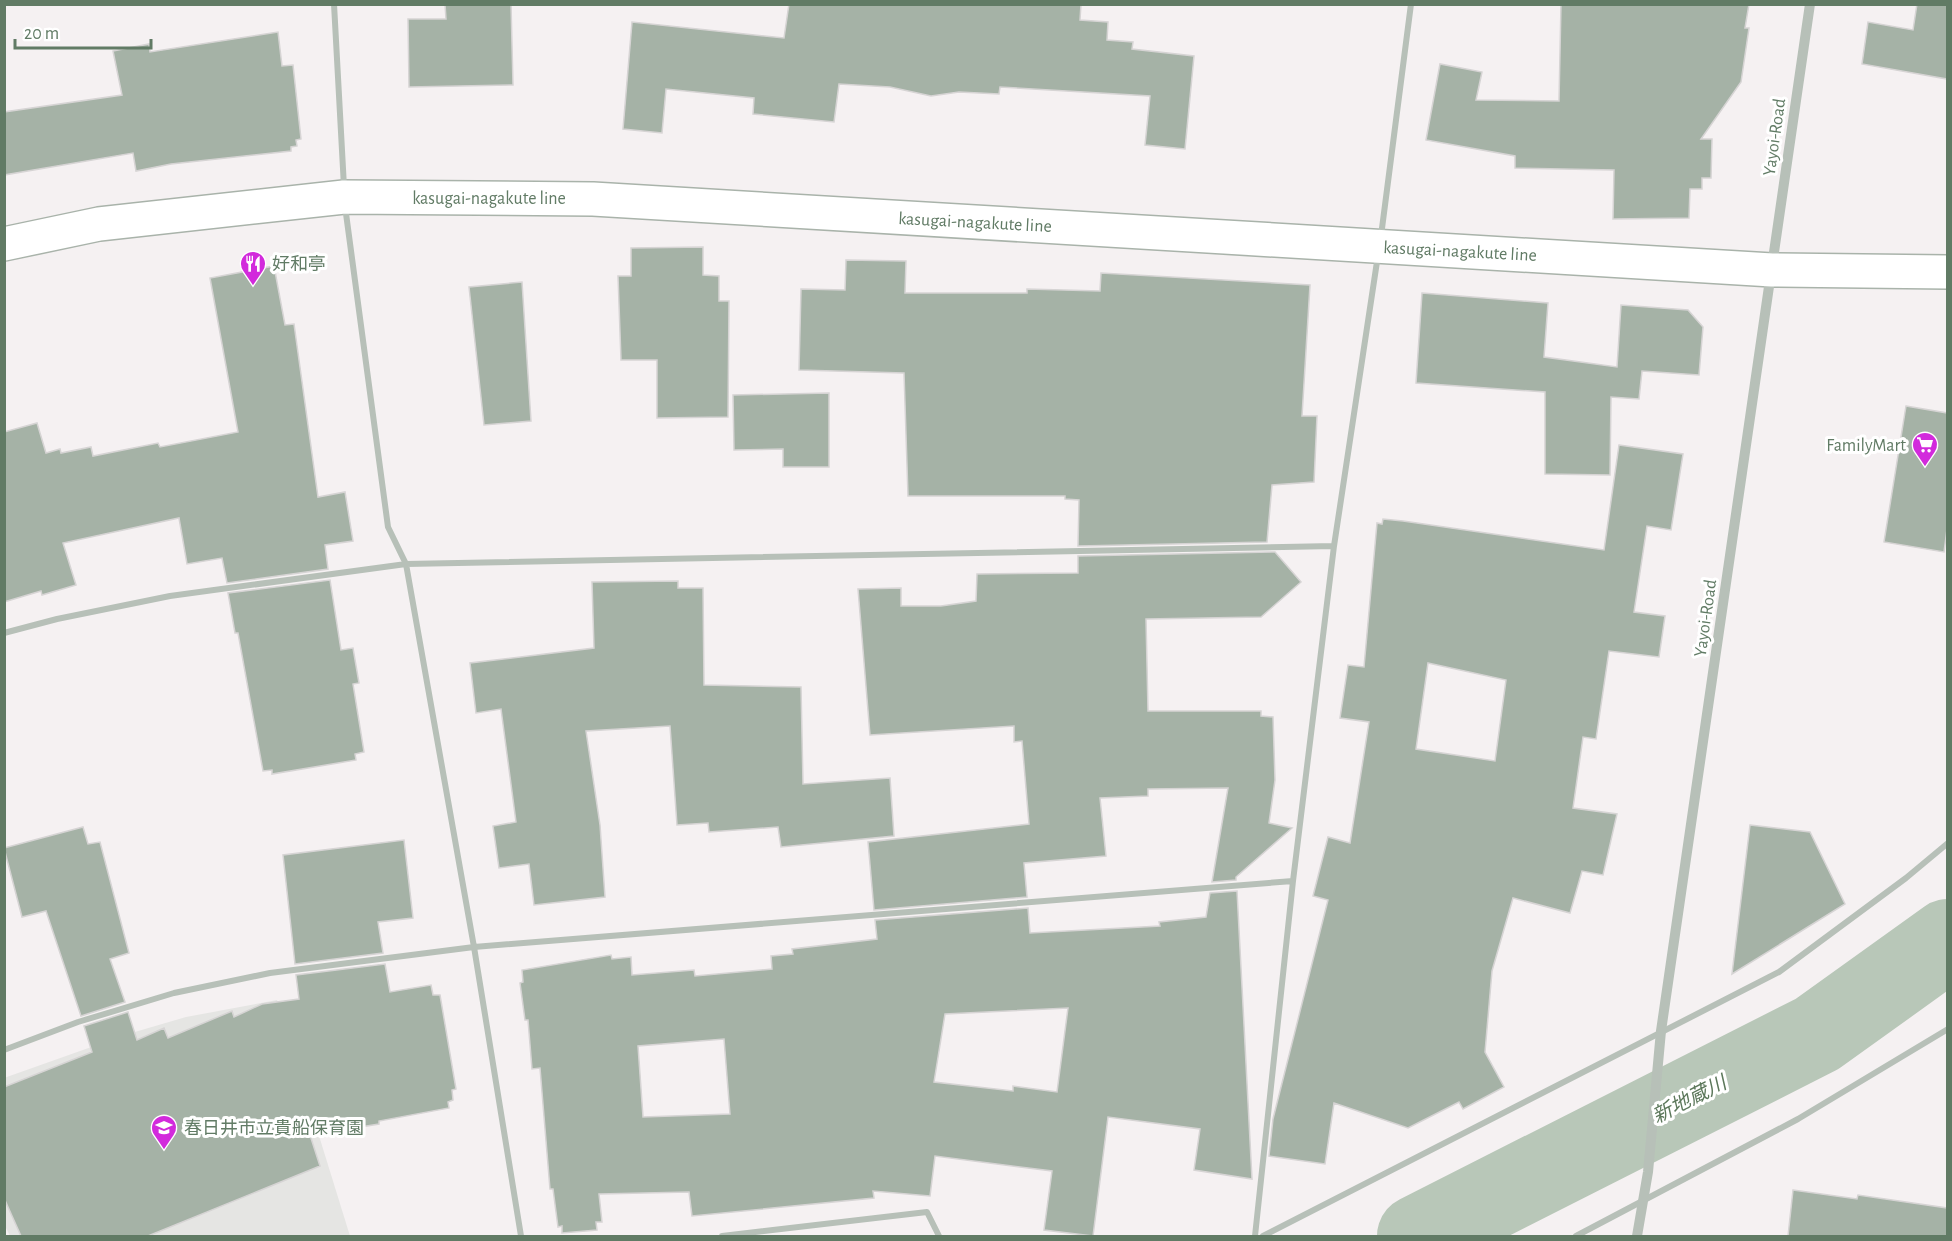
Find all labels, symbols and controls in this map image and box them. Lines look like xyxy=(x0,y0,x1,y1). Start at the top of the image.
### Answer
scale bar xyxy=(15,12,152,50)
text: 20 m xyxy=(24,25,59,43)
street label: Yayoi-Road xyxy=(1761,97,1789,177)
street label: kasugai-nagakute line xyxy=(412,190,566,208)
street label: kasugai-nagakute line xyxy=(898,210,1052,236)
street label: kasugai-nagakute line xyxy=(1383,239,1537,265)
restaurant icon: 好和亭 xyxy=(238,249,268,287)
place label: 好和亭 xyxy=(272,254,326,274)
supermarket icon: FamilyMart xyxy=(1910,430,1940,468)
place label: FamilyMart xyxy=(1826,437,1906,455)
street label: Yayoi-Road xyxy=(1692,578,1720,658)
water label: 新地蔵川 xyxy=(1649,1071,1731,1127)
school or university icon: 春日井市立貴船保育園 xyxy=(149,1113,179,1151)
place label: 春日井市立貴船保育園 xyxy=(184,1118,364,1138)

